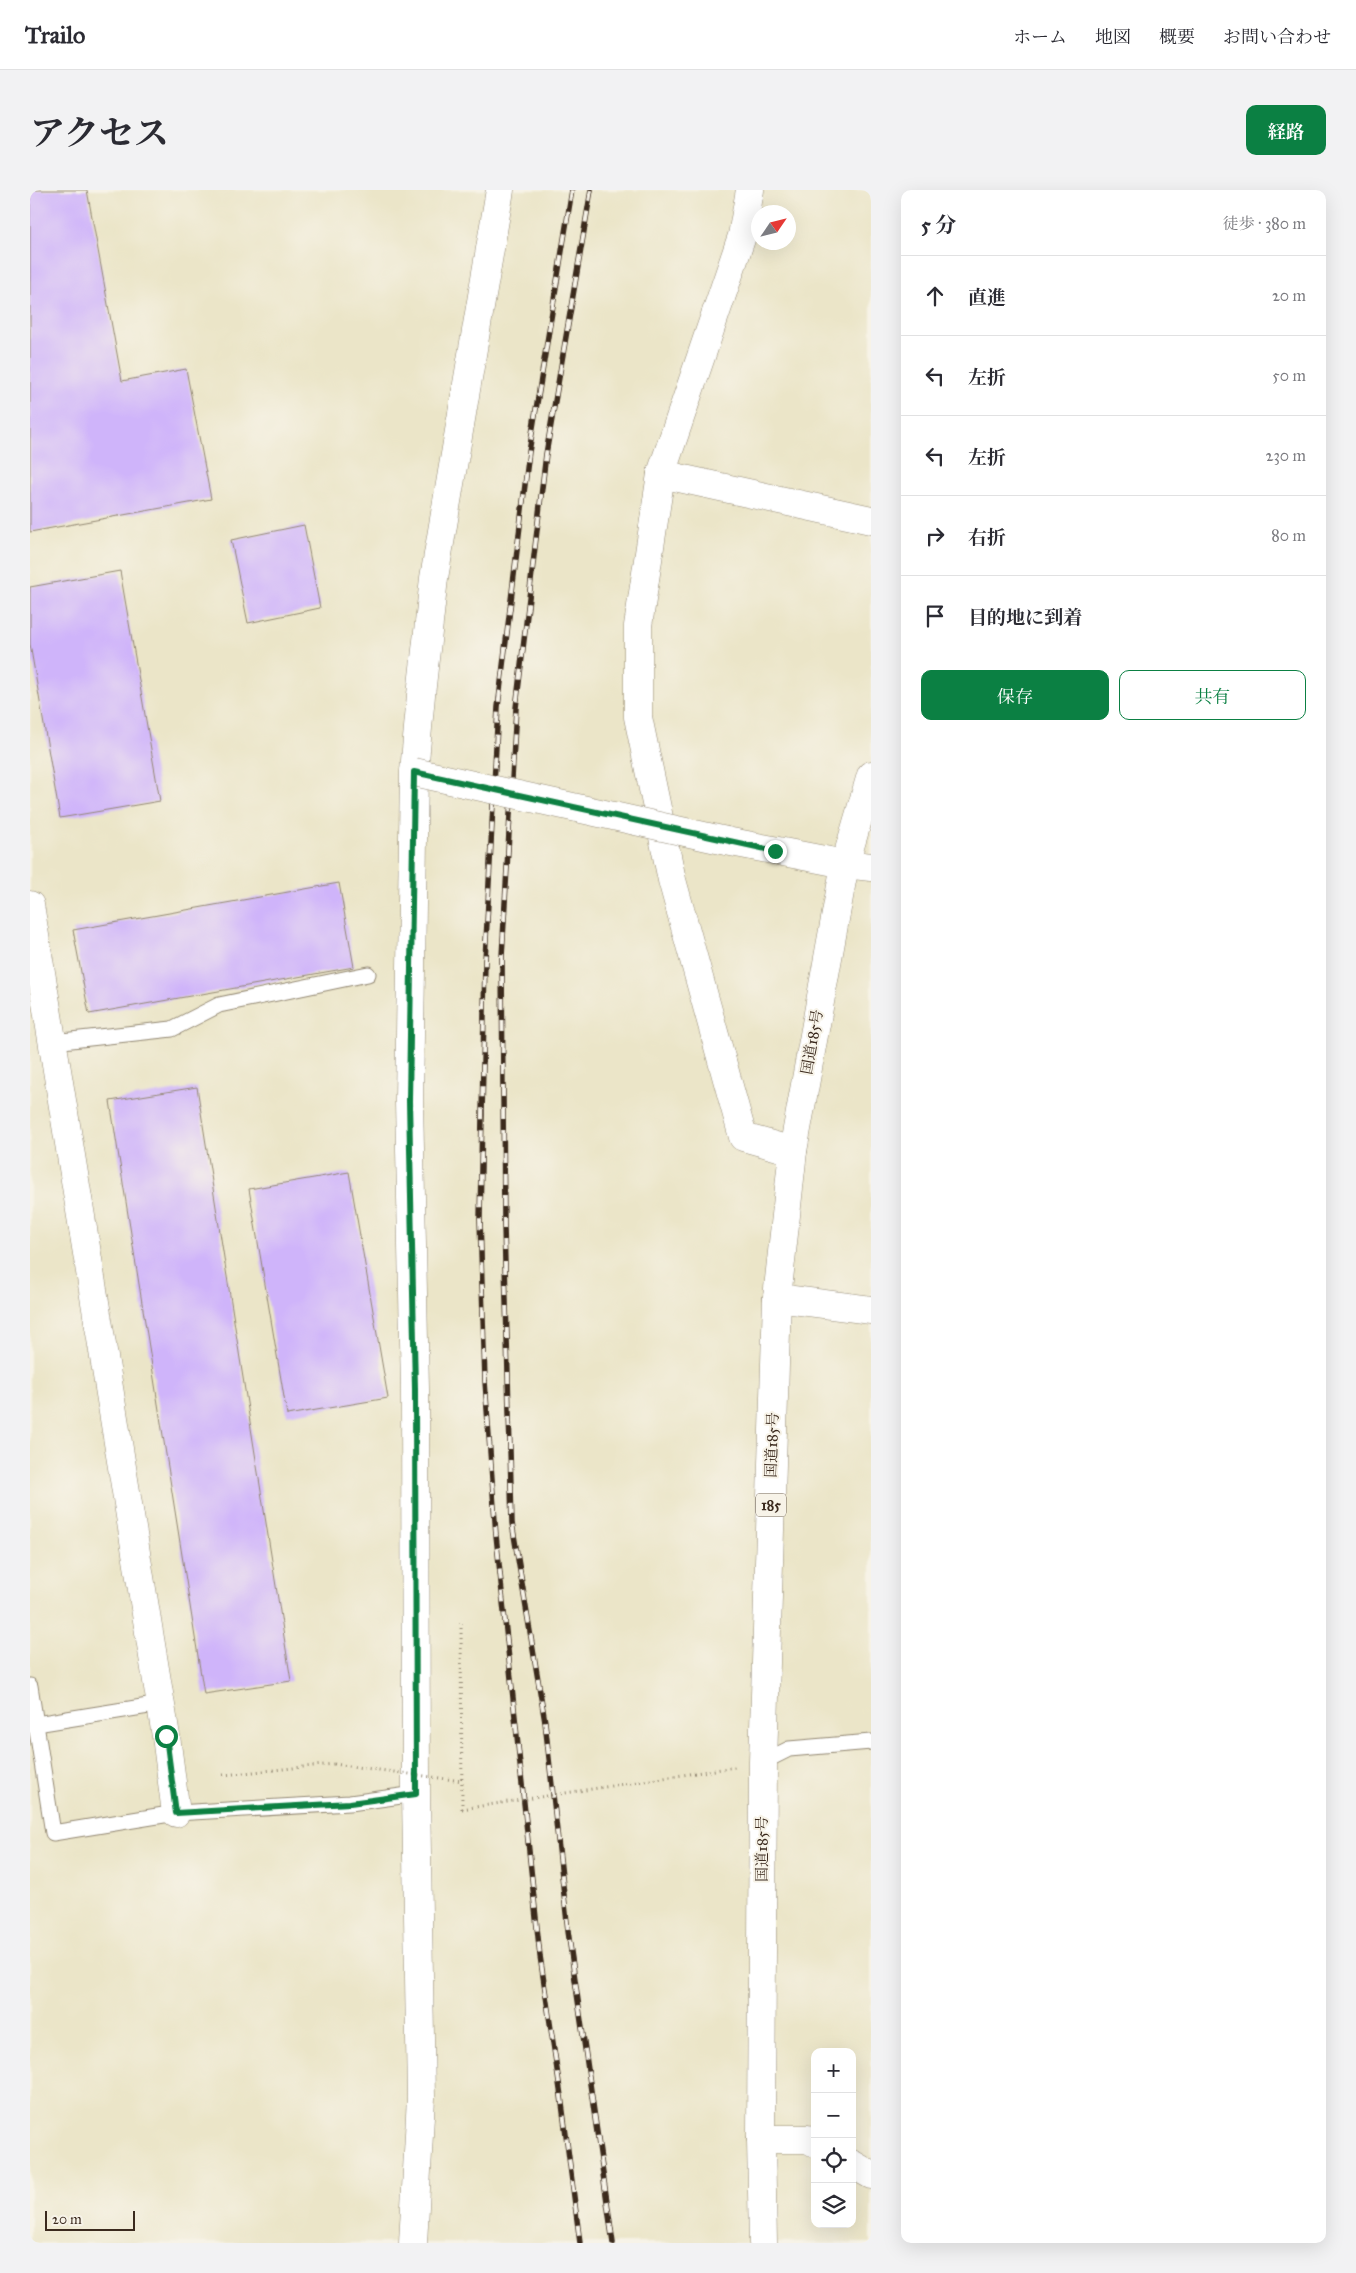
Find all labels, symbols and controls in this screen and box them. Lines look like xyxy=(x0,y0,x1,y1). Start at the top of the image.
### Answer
text: Trailo xyxy=(25,20,85,50)
text: ホーム xyxy=(1013,26,1067,48)
text: 地図 xyxy=(1095,26,1131,48)
text: 概要 xyxy=(1159,26,1195,48)
text: お問い合わせ xyxy=(1223,26,1331,48)
button: 経路 xyxy=(1246,105,1326,155)
text: アクセス xyxy=(30,112,169,155)
north arrow xyxy=(751,205,796,250)
text: 5 分 xyxy=(921,212,956,238)
text: 徒歩 · 380 m xyxy=(1223,214,1306,233)
icon: ahead xyxy=(921,282,949,310)
text: 直進 xyxy=(968,286,1006,309)
text: 20 m xyxy=(1272,286,1306,305)
icon: left xyxy=(921,362,949,390)
text: 左折 xyxy=(968,366,1006,389)
text: 50 m xyxy=(1272,366,1306,385)
icon: left xyxy=(921,442,949,470)
text: 左折 xyxy=(968,446,1006,469)
text: 230 m xyxy=(1266,446,1306,465)
icon: right xyxy=(921,522,949,550)
text: 右折 xyxy=(968,526,1006,549)
text: 80 m xyxy=(1271,526,1306,545)
icon: arrive xyxy=(921,602,949,630)
text: 目的地に到着 xyxy=(968,606,1082,629)
button: 保存 xyxy=(921,670,1109,720)
button: 共有 xyxy=(1119,670,1306,720)
route end xyxy=(764,840,787,863)
street label: 国道185号 xyxy=(797,1008,827,1076)
street label: 国道185号 xyxy=(762,1412,782,1478)
road number: 185 xyxy=(756,1494,786,1516)
route start xyxy=(155,1725,178,1748)
street label: 国道185号 xyxy=(753,1816,771,1882)
map controls xyxy=(811,2048,856,2228)
button: + xyxy=(811,2048,856,2093)
button: − xyxy=(811,2093,856,2138)
button: locate xyxy=(811,2138,856,2183)
button: layers xyxy=(811,2183,856,2228)
scale bar xyxy=(45,2208,135,2231)
text: 20 m xyxy=(52,2211,82,2228)

